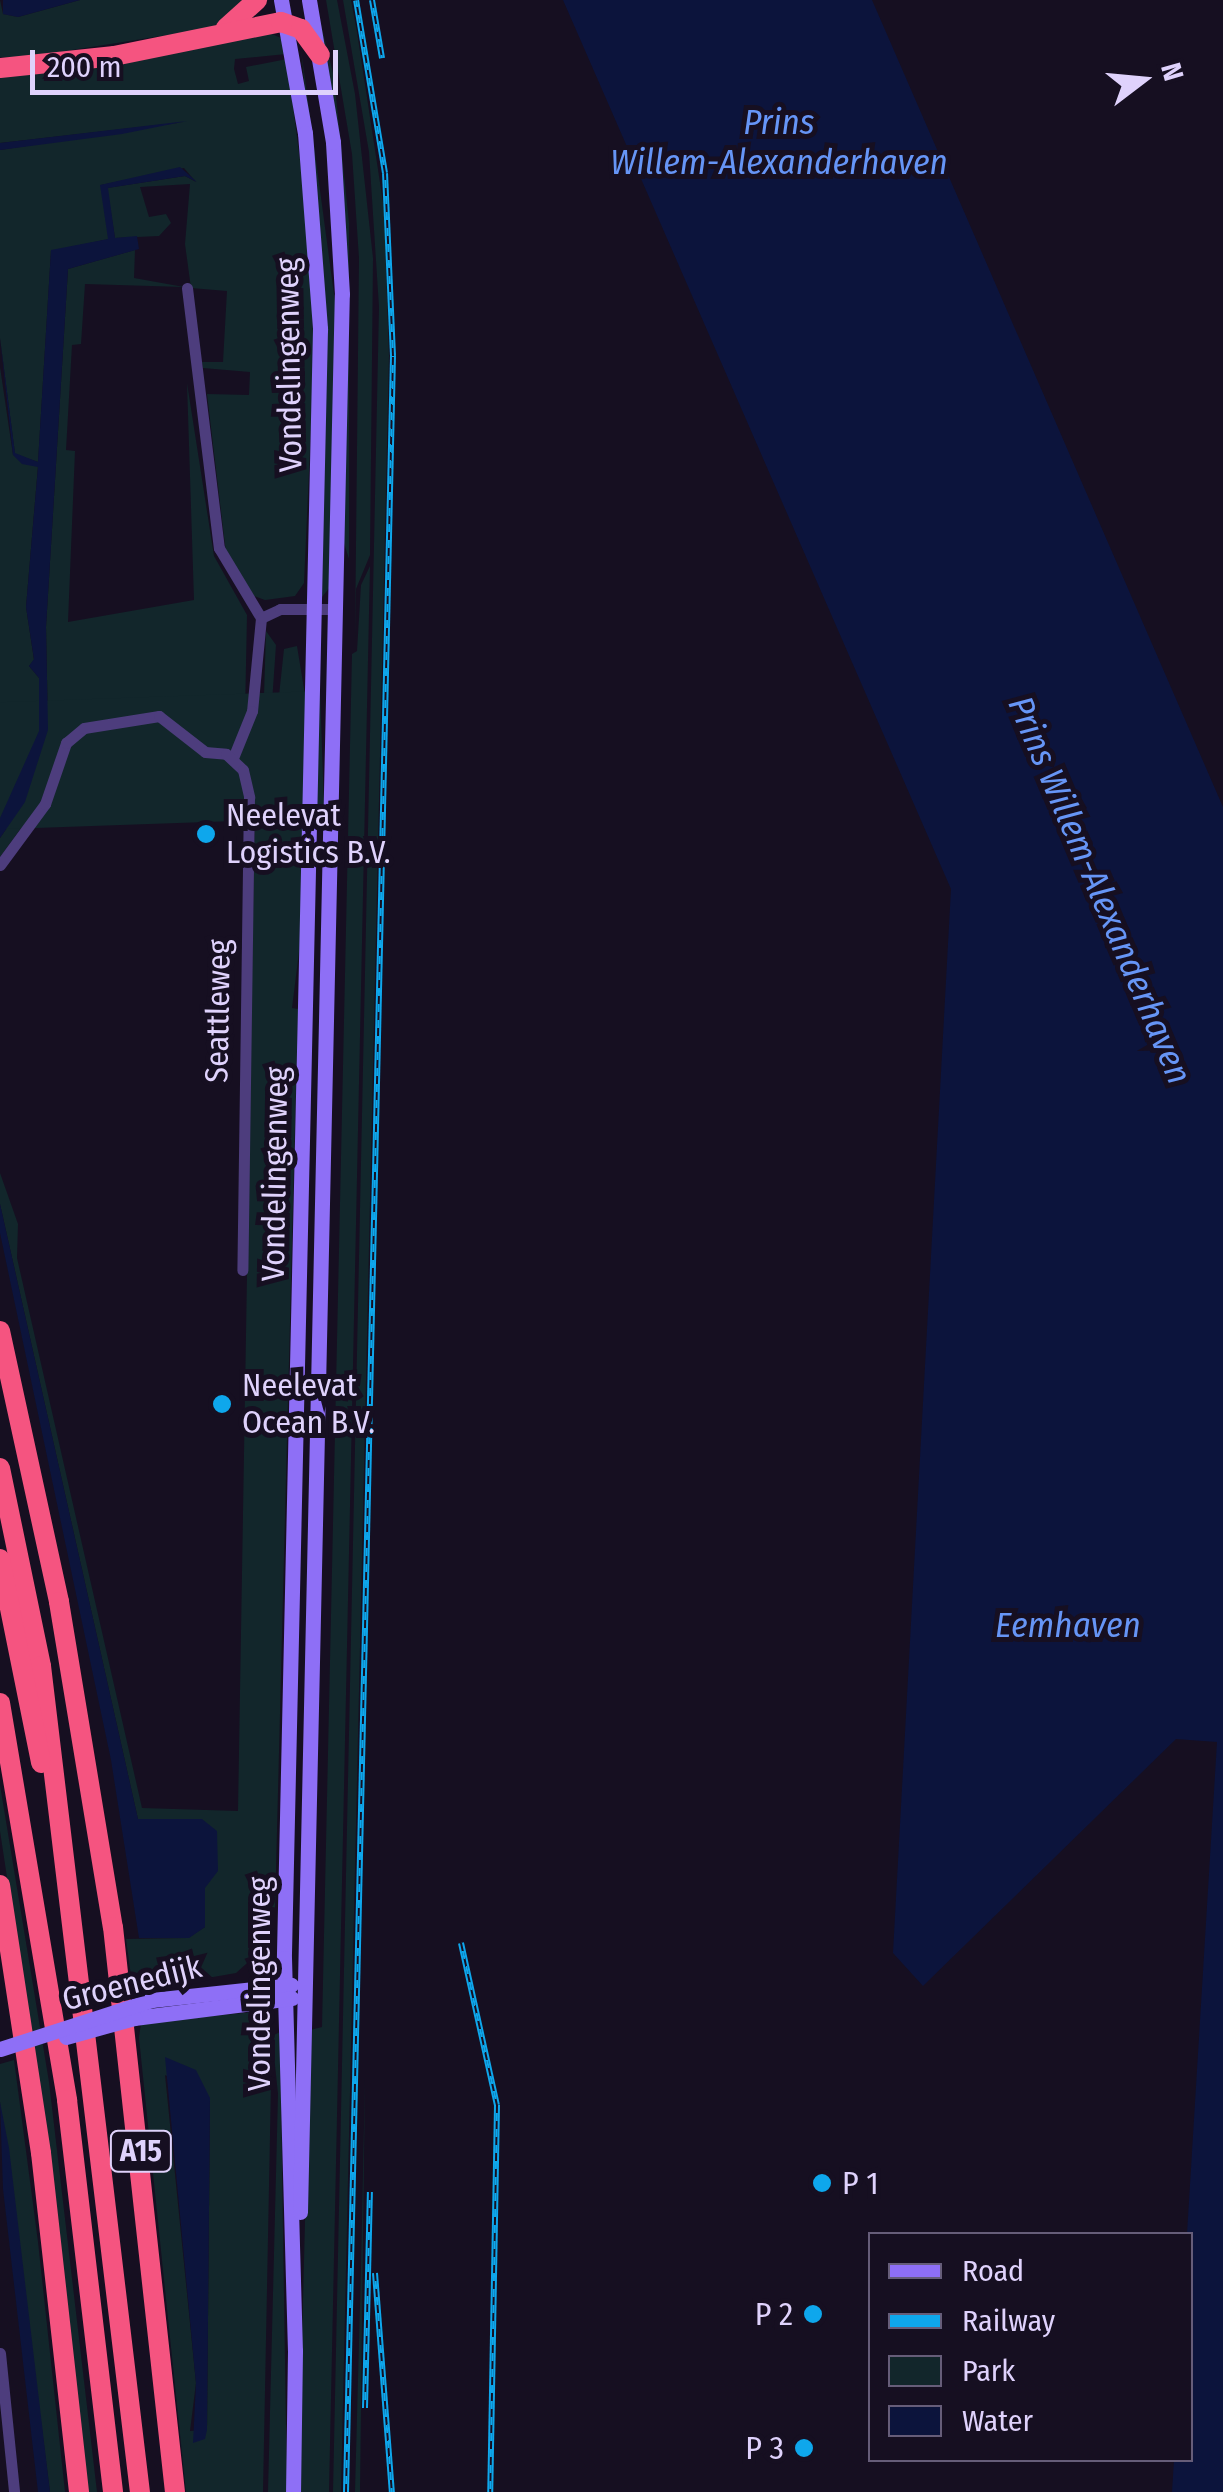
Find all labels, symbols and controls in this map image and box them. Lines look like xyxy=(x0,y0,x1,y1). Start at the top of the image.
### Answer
scale bar xyxy=(35,30,342,92)
north arrow xyxy=(1093,30,1193,130)
text: 200 m xyxy=(47,49,122,85)
text: N xyxy=(1154,59,1190,84)
water label: Prins Willem-Alexanderhaven xyxy=(610,101,948,183)
street label: Vondelingenweg xyxy=(268,257,310,473)
water label: Prins Willem-Alexanderhaven xyxy=(999,690,1201,1090)
place label: Neelevat Logistics B.V. xyxy=(226,797,391,872)
marker: Neelevat Logistics B.V. xyxy=(195,823,217,845)
street label: Seattleweg xyxy=(198,939,238,1083)
street label: Vondelingenweg xyxy=(254,1066,296,1282)
place label: Neelevat Ocean B.V. xyxy=(242,1367,375,1442)
marker: Neelevat Ocean B.V. xyxy=(211,1393,233,1415)
water label: Eemhaven xyxy=(995,1604,1141,1646)
street label: Vondelingenweg xyxy=(240,1877,278,2091)
street label: Groenedijk xyxy=(58,1947,206,2019)
road number: A15 xyxy=(108,2126,174,2176)
place label: P 1 xyxy=(842,2164,879,2202)
marker: P 1 xyxy=(811,2172,833,2194)
legend xyxy=(868,2232,1193,2462)
text: Road xyxy=(962,2253,1024,2289)
place label: P 2 xyxy=(755,2295,793,2333)
marker: P 2 xyxy=(802,2303,824,2325)
text: Railway xyxy=(962,2303,1055,2339)
text: Park xyxy=(962,2353,1015,2389)
text: Water xyxy=(962,2403,1033,2439)
place label: P 3 xyxy=(745,2429,784,2467)
marker: P 3 xyxy=(793,2437,815,2459)

